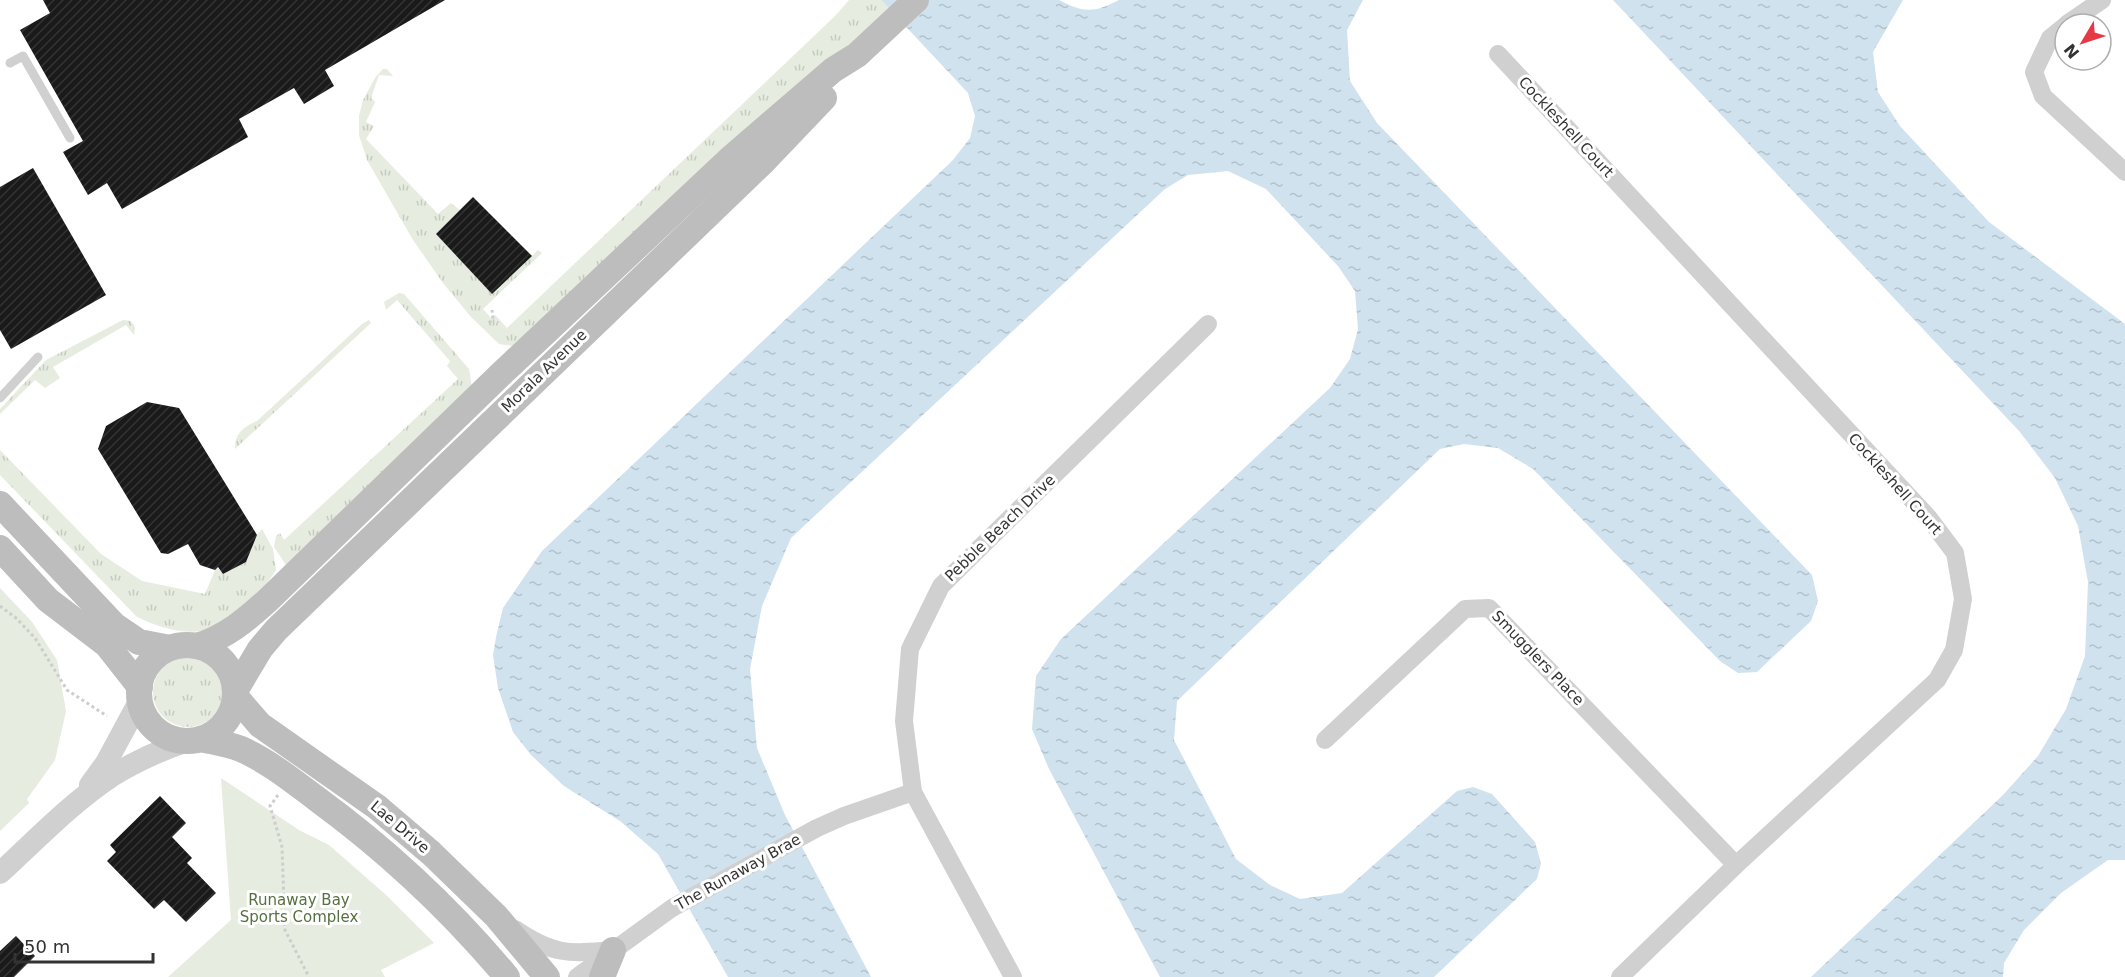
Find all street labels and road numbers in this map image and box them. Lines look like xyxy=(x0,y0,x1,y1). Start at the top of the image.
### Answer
street label: Cockleshell Court xyxy=(1515,73,1617,181)
street label: Morala Avenue xyxy=(498,326,590,416)
street label: Cockleshell Court xyxy=(1845,429,1946,539)
street label: Pebble Beach Drive xyxy=(941,471,1059,585)
street label: Smugglers Place xyxy=(1488,607,1588,709)
street label: Lae Drive xyxy=(367,797,433,857)
street label: The Runaway Brae xyxy=(671,830,804,914)

